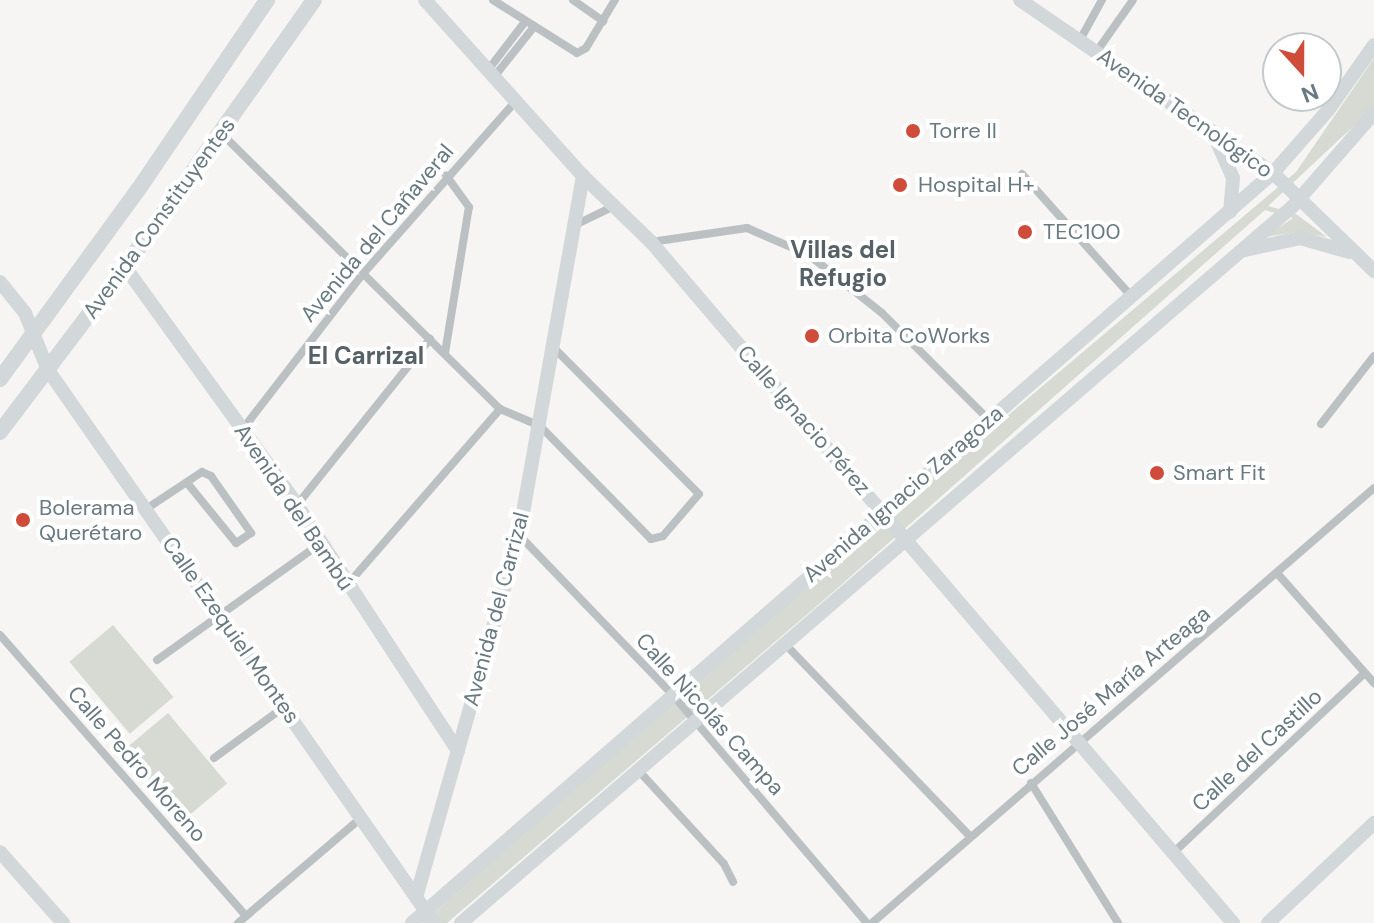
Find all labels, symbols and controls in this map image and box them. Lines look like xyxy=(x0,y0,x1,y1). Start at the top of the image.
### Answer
north arrow xyxy=(1262,32,1342,112)
street label: Avenida Tecnológico xyxy=(1092,42,1278,184)
text: N xyxy=(1297,77,1323,109)
street label: Avenida Constituyentes xyxy=(77,112,241,324)
place label: Torre II xyxy=(929,118,997,144)
marker: Torre II xyxy=(904,122,922,140)
street label: Avenida del Cañaveral xyxy=(295,139,459,327)
place label: Hospital H+ xyxy=(918,172,1035,198)
marker: Hospital H+ xyxy=(889,174,911,196)
place label: TEC100 xyxy=(1043,219,1121,245)
marker: TEC100 xyxy=(1014,221,1036,243)
district label: Villas del Refugio xyxy=(790,236,896,292)
place label: Orbita CoWorks xyxy=(828,323,990,349)
marker: Orbita CoWorks xyxy=(803,327,821,345)
street label: Calle Ignacio Pérez xyxy=(732,340,876,500)
district label: El Carrizal xyxy=(308,342,424,370)
street label: Avenida Ignacio Zaragoza xyxy=(798,400,1008,588)
street label: Avenida del Bambú xyxy=(229,419,359,595)
place label: Smart Fit xyxy=(1173,460,1266,486)
marker: Smart Fit xyxy=(1148,464,1166,482)
place label: Bolerama Querétaro xyxy=(39,494,142,546)
street label: Avenida del Carrizal xyxy=(457,509,535,709)
marker: Bolerama Querétaro xyxy=(14,511,32,529)
street label: Calle Ezequiel Montes xyxy=(157,532,305,728)
street label: Calle José María Arteaga xyxy=(1007,600,1215,782)
street label: Calle Nicolás Campa xyxy=(630,628,790,800)
street label: Calle Pedro Moreno xyxy=(62,680,212,848)
street label: Calle del Castillo xyxy=(1187,683,1327,817)

